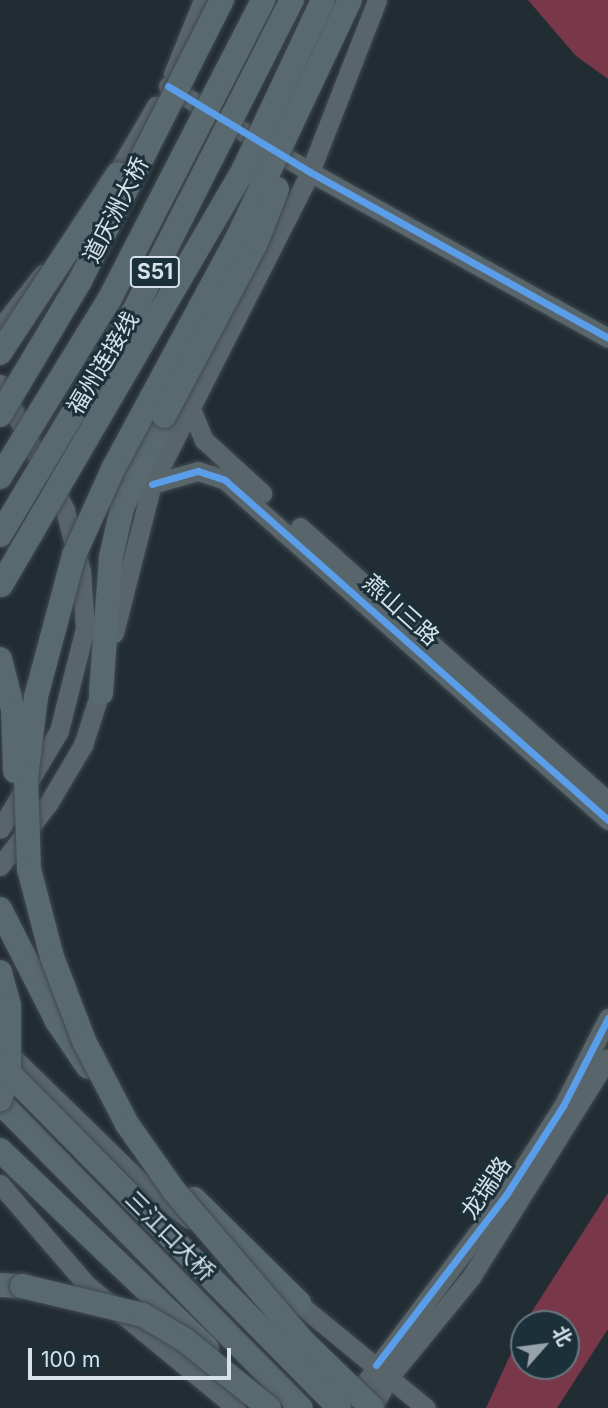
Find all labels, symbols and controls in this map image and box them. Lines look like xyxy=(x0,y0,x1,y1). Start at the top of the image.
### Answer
street label: 道庆洲大桥 xyxy=(78,153,154,267)
road number: S51 xyxy=(129,254,181,290)
street label: 福州连接线 xyxy=(62,307,144,419)
street label: 燕山三路 xyxy=(358,569,444,651)
street label: 龙瑞路 xyxy=(455,1152,517,1224)
street label: 三江口大桥 xyxy=(120,1186,220,1286)
north arrow xyxy=(510,1310,580,1380)
text: 北 xyxy=(548,1322,577,1350)
scale bar xyxy=(32,1334,234,1378)
text: 100 m xyxy=(41,1347,100,1372)

